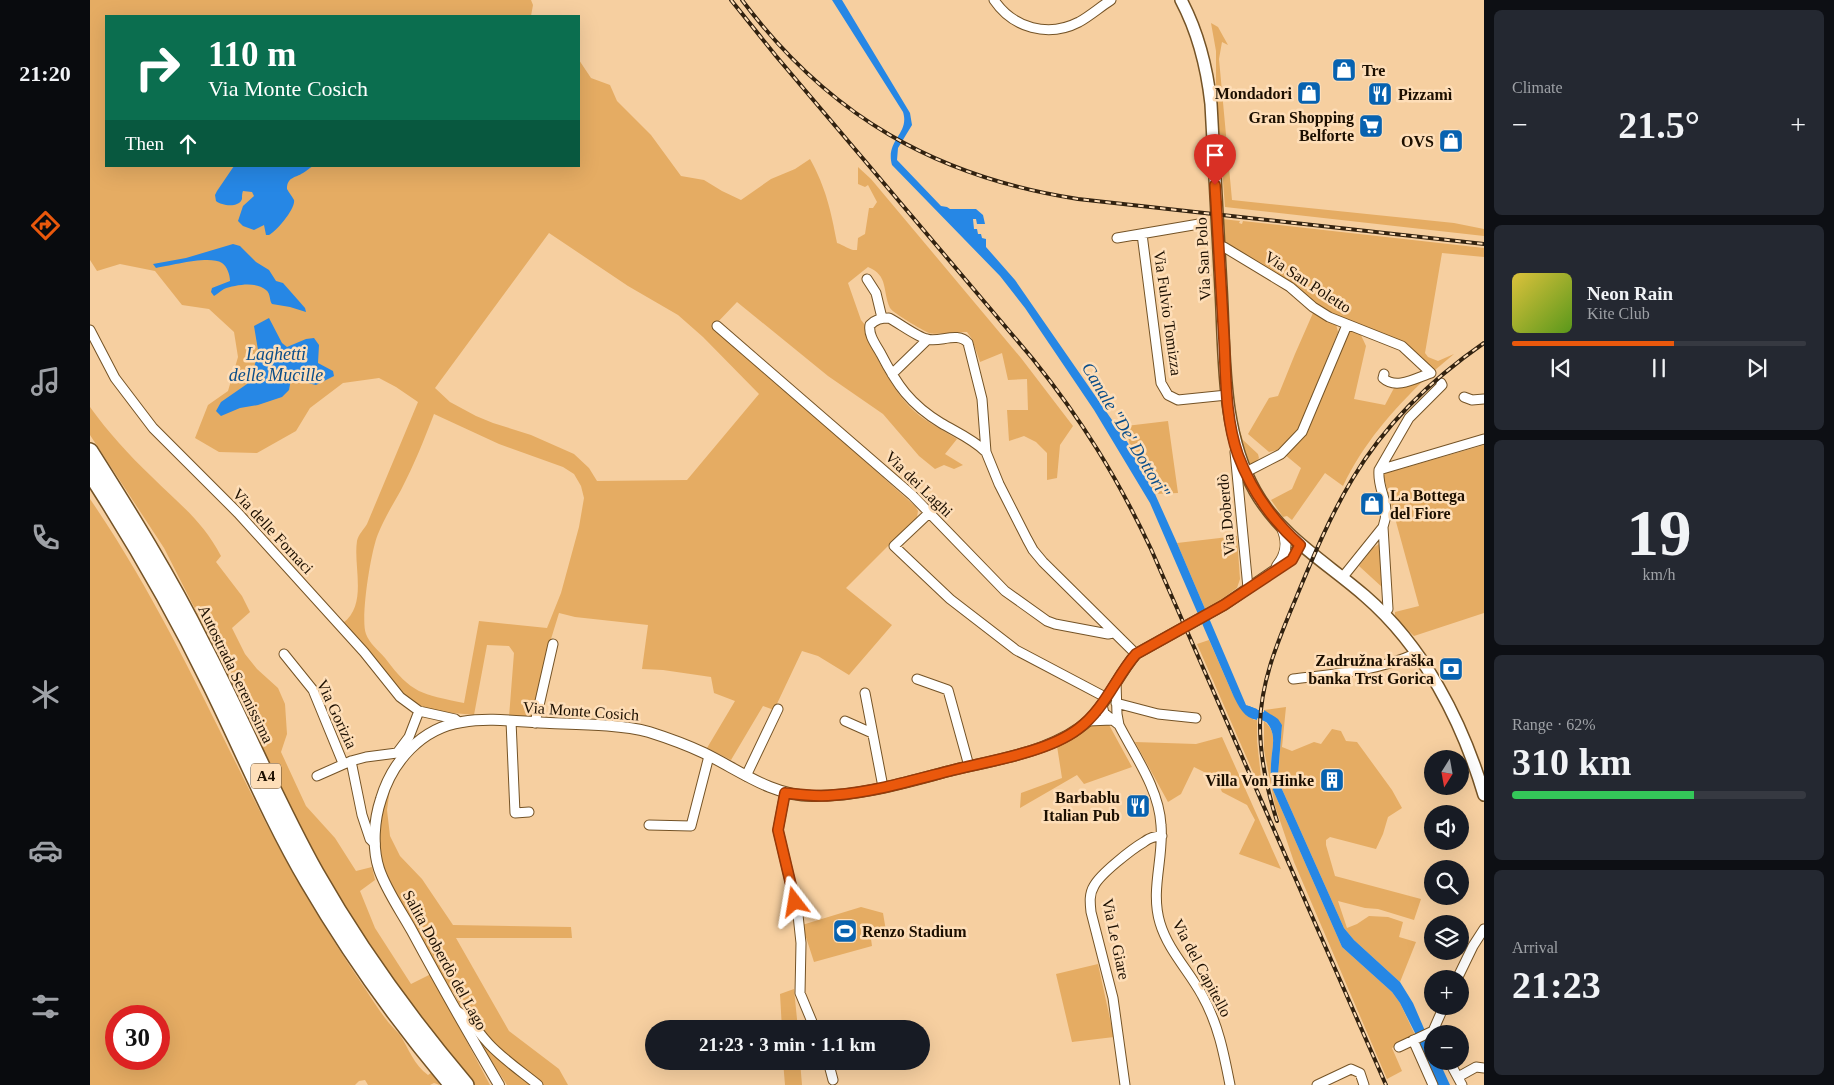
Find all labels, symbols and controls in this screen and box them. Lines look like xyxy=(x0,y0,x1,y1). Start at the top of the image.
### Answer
icon: right xyxy=(125,35,190,100)
text: 110 m xyxy=(208,35,296,74)
shop icon: Tre xyxy=(1331,57,1357,83)
text: 21:20 xyxy=(19,61,71,86)
place label: Tre xyxy=(1362,62,1385,79)
text: Via Monte Cosich xyxy=(208,76,368,101)
text: Climate xyxy=(1512,79,1563,96)
shop icon: Mondadori xyxy=(1296,80,1322,106)
restaurant icon: Pizzamì xyxy=(1367,81,1393,107)
place label: Mondadori xyxy=(1215,85,1293,102)
place label: Pizzamì xyxy=(1398,86,1453,103)
text: 21.5° xyxy=(1618,104,1700,146)
place label: Gran Shopping Belforte xyxy=(1249,109,1354,144)
text: − xyxy=(1512,109,1528,140)
text: + xyxy=(1790,109,1806,140)
supermarket icon: Gran Shopping Belforte xyxy=(1358,113,1384,139)
shop icon: OVS xyxy=(1438,128,1464,154)
icon: ahead xyxy=(174,130,202,158)
text: Then xyxy=(125,133,164,154)
place label: OVS xyxy=(1401,133,1434,150)
pin xyxy=(1194,134,1236,185)
icon: arrive xyxy=(1201,141,1229,169)
icon: directions xyxy=(28,208,63,243)
street label: Via San Polo xyxy=(1192,217,1214,301)
street label: Via San Poletto xyxy=(1262,248,1354,316)
street label: Via Fulvio Tomizza xyxy=(1151,249,1185,377)
text: Neon Rain xyxy=(1587,283,1673,304)
text: Kite Club xyxy=(1587,305,1650,322)
water label: Laghetti delle Mucille xyxy=(229,344,323,385)
icon: previous xyxy=(1547,354,1575,382)
icon: pause xyxy=(1645,354,1673,382)
icon: next xyxy=(1743,354,1771,382)
water label: Canale "De' Dottori" xyxy=(1078,359,1174,502)
icon: music xyxy=(28,364,63,399)
street label: Via dei Laghi xyxy=(881,448,957,521)
street label: Via Doberdò xyxy=(1214,473,1238,557)
street label: Via delle Fornaci xyxy=(229,485,317,577)
place label: La Bottega del Fiore xyxy=(1390,487,1465,522)
shop icon: La Bottega del Fiore xyxy=(1359,491,1385,517)
text: 19 xyxy=(1627,497,1692,569)
icon: phone xyxy=(28,520,63,555)
text: km/h xyxy=(1643,566,1675,583)
street label: Autostrada Serenissima xyxy=(195,602,277,746)
place label: Zadružna kraška banka Trst Gorica xyxy=(1308,652,1434,687)
bank icon: Zadružna kraška banka Trst Gorica xyxy=(1438,656,1464,682)
icon: climate xyxy=(28,677,63,712)
street label: Via Gorizia xyxy=(314,677,360,751)
street label: Via Monte Cosich xyxy=(522,698,640,724)
text: Range · 62% xyxy=(1512,716,1596,733)
text: 310 km xyxy=(1512,741,1631,783)
north arrow xyxy=(1424,750,1469,795)
map controls xyxy=(1424,750,1469,1070)
road number: A4 xyxy=(251,764,281,788)
building icon: Villa Von Hinke xyxy=(1319,767,1345,793)
place label: Villa Von Hinke xyxy=(1205,772,1314,789)
place label: Barbablu Italian Pub xyxy=(1043,789,1120,824)
restaurant icon: Barbablu Italian Pub xyxy=(1125,793,1151,819)
button: sound xyxy=(1424,805,1469,850)
icon: car xyxy=(28,833,63,868)
button: search xyxy=(1424,860,1469,905)
position arrow xyxy=(768,875,820,927)
street label: Salita Doberdò del Lago xyxy=(399,887,490,1033)
street label: Via Le Giare xyxy=(1099,897,1133,981)
button: layers xyxy=(1424,915,1469,960)
street label: Via del Capitello xyxy=(1168,916,1235,1020)
sports icon: Renzo Stadium xyxy=(832,918,858,944)
place label: Renzo Stadium xyxy=(862,923,967,940)
text: Arrival xyxy=(1512,939,1558,956)
text: 21:23 xyxy=(1512,964,1601,1006)
button: + xyxy=(1424,970,1469,1015)
icon: filters xyxy=(28,989,63,1024)
speed limit sign: 30 xyxy=(105,1005,170,1070)
button: − xyxy=(1424,1025,1469,1070)
text: 21:23 · 3 min · 1.1 km xyxy=(699,1034,876,1055)

